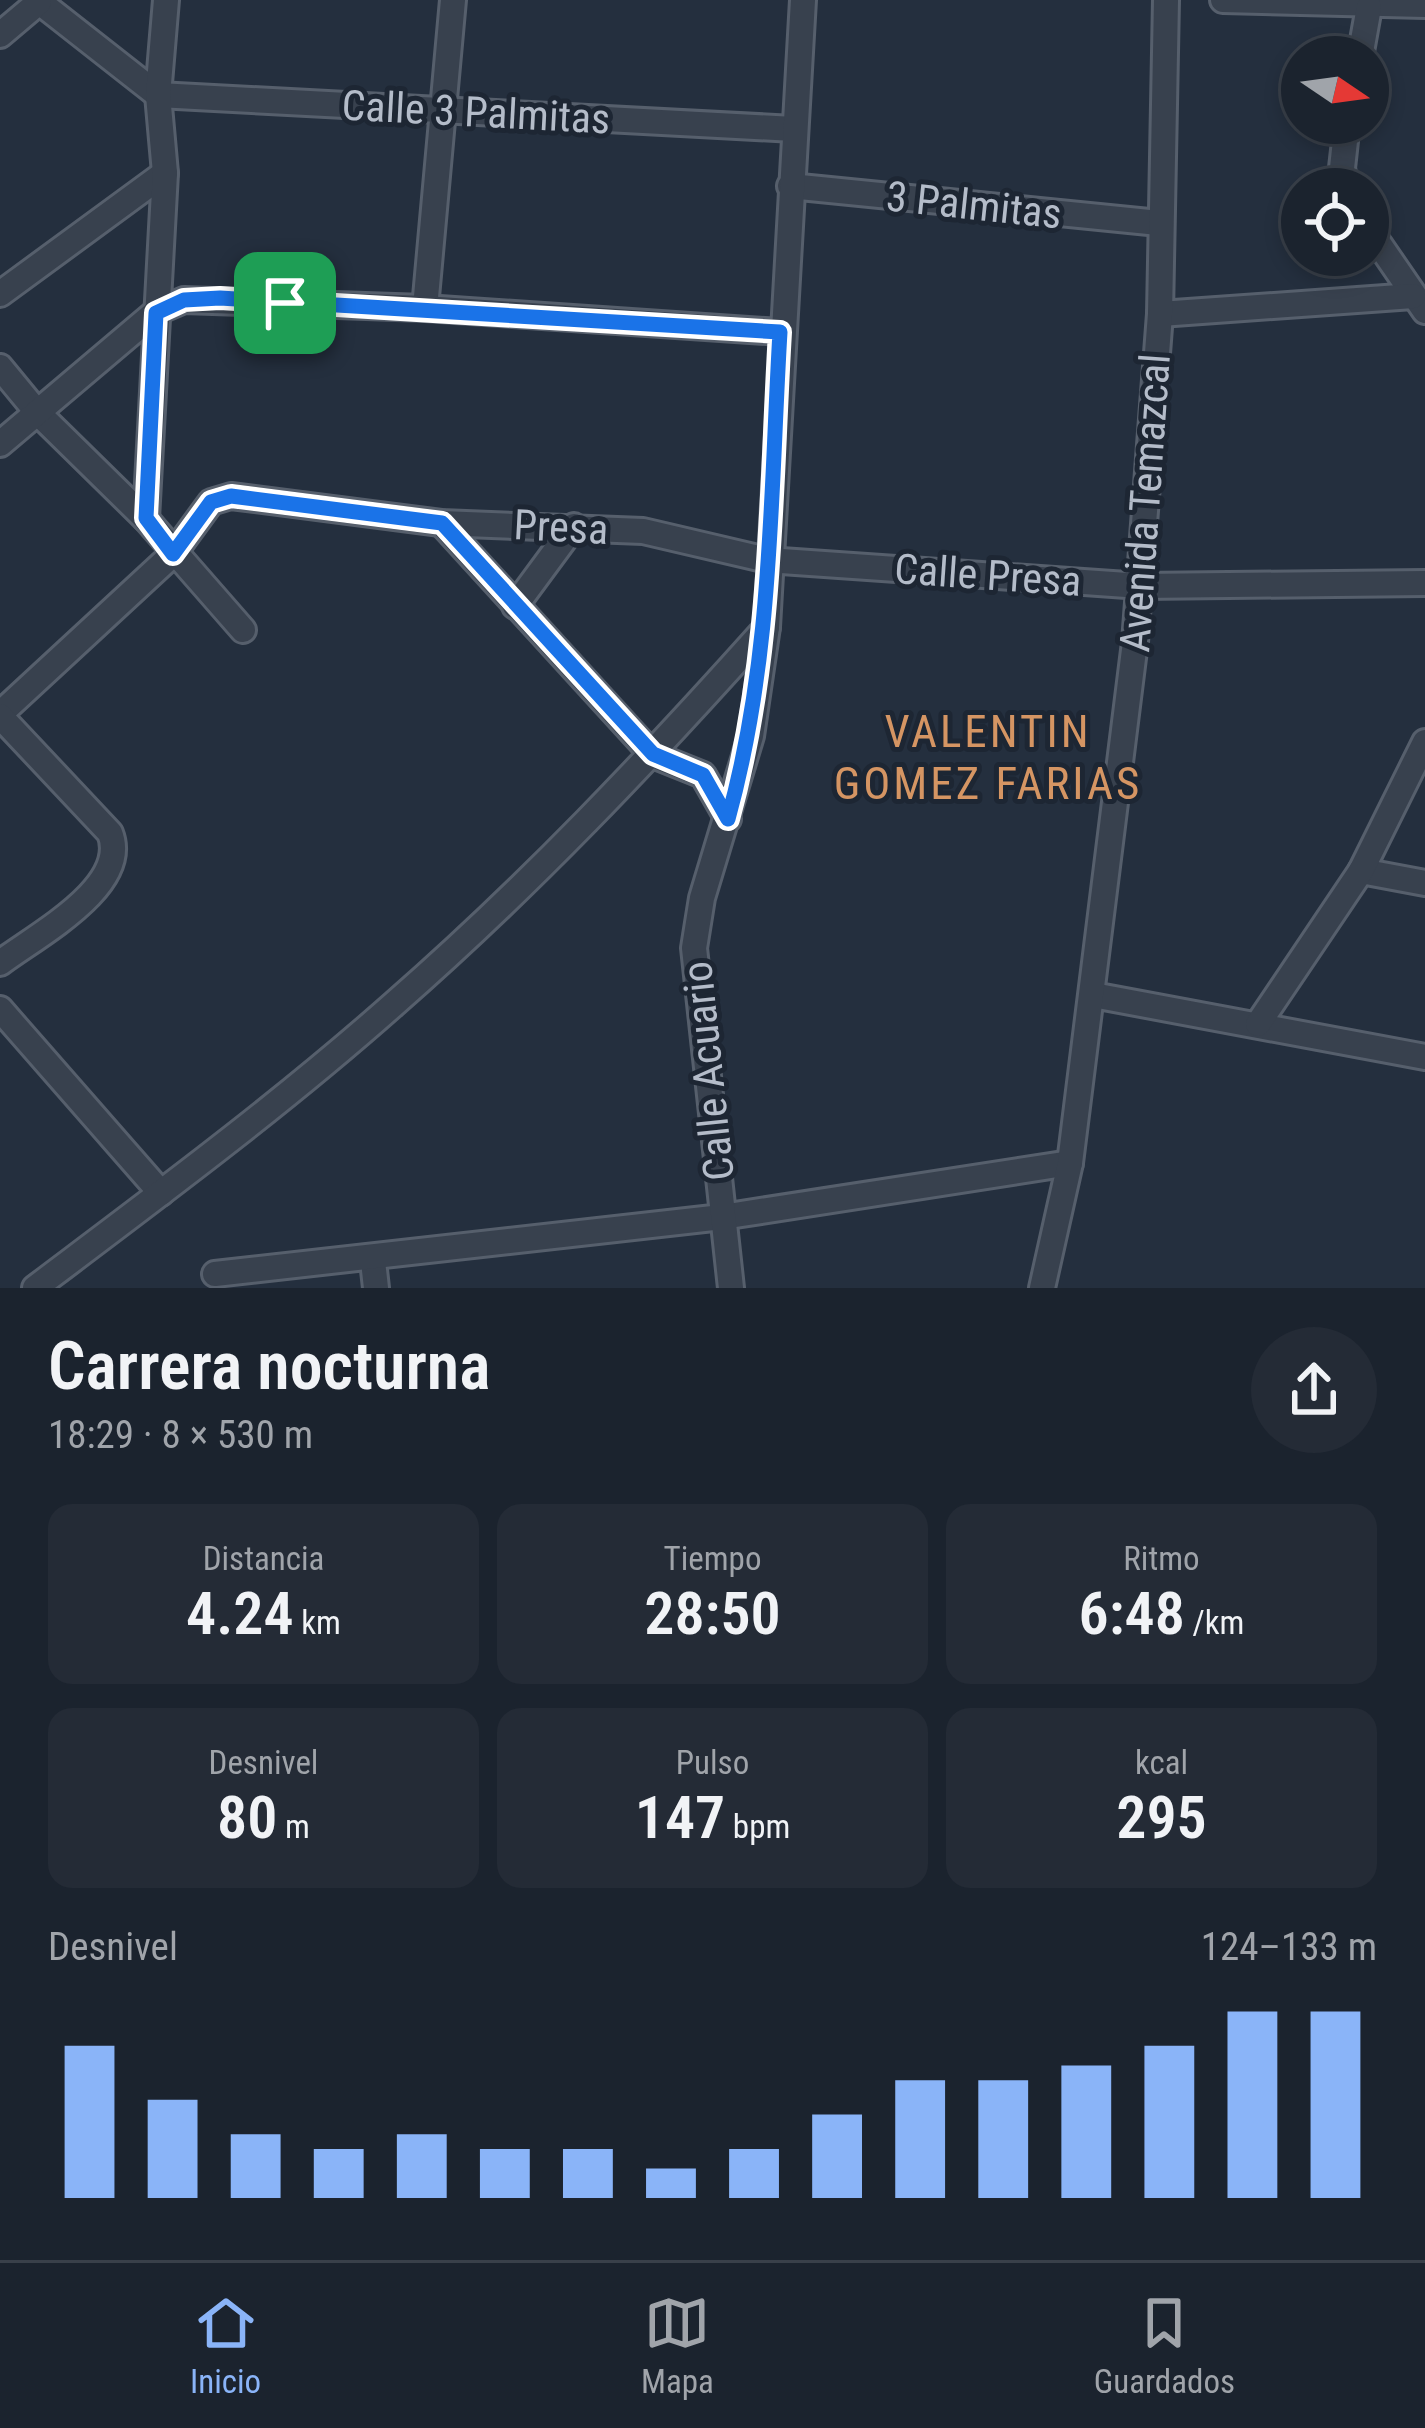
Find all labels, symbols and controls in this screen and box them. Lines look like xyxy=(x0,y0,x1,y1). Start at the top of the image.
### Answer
north arrow xyxy=(1281,36,1389,144)
map controls xyxy=(1281,36,1389,276)
street label: Calle 3 Palmitas xyxy=(341,81,611,143)
button: locate xyxy=(1281,168,1389,276)
street label: 3 Palmitas xyxy=(884,171,1064,239)
pin xyxy=(234,252,336,354)
icon: arrive xyxy=(252,270,318,336)
street label: Avenida Temazcal xyxy=(1110,352,1180,654)
street label: Presa xyxy=(512,500,610,554)
street label: Calle Presa xyxy=(893,544,1083,606)
district label: VALENTIN GOMEZ FARIAS xyxy=(834,705,1142,810)
street label: Calle Acuario xyxy=(672,959,744,1183)
button: share xyxy=(1251,1327,1377,1453)
text: Carrera nocturna xyxy=(48,1328,490,1405)
text: 18:29 · 8 × 530 m xyxy=(48,1412,313,1458)
text: Distancia xyxy=(203,1539,324,1578)
text: Tiempo xyxy=(664,1539,761,1578)
text: Ritmo xyxy=(1123,1539,1200,1578)
text: 4.24 xyxy=(186,1578,294,1649)
text: 28:50 xyxy=(644,1578,781,1649)
text: 6:48 xyxy=(1079,1578,1185,1649)
text: km xyxy=(294,1603,341,1642)
text: /km xyxy=(1185,1603,1244,1642)
text: Desnivel xyxy=(209,1743,318,1782)
text: Pulso xyxy=(676,1743,749,1782)
text: kcal xyxy=(1135,1743,1188,1782)
text: 80 xyxy=(217,1782,277,1853)
text: 147 xyxy=(635,1782,725,1853)
text: 295 xyxy=(1116,1782,1207,1853)
text: m xyxy=(277,1807,310,1846)
text: bpm xyxy=(725,1807,790,1846)
text: Desnivel xyxy=(48,1924,178,1970)
text: 124–133 m xyxy=(1201,1924,1377,1970)
tab: Inicio xyxy=(190,2290,261,2401)
tab: Mapa xyxy=(641,2290,714,2401)
tab: Guardados xyxy=(1094,2290,1235,2401)

